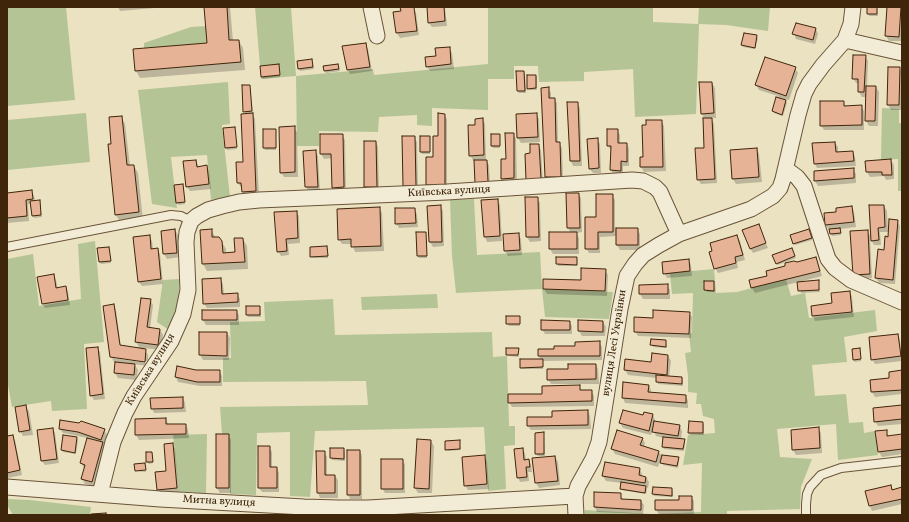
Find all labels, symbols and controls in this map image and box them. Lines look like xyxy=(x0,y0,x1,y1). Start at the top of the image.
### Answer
street label: Київська вулиця xyxy=(407,183,491,201)
street label: вулиця Лесі Українки xyxy=(600,289,630,397)
street label: Київська вулиця xyxy=(123,331,179,409)
street label: Митна вулиця xyxy=(182,494,256,510)

